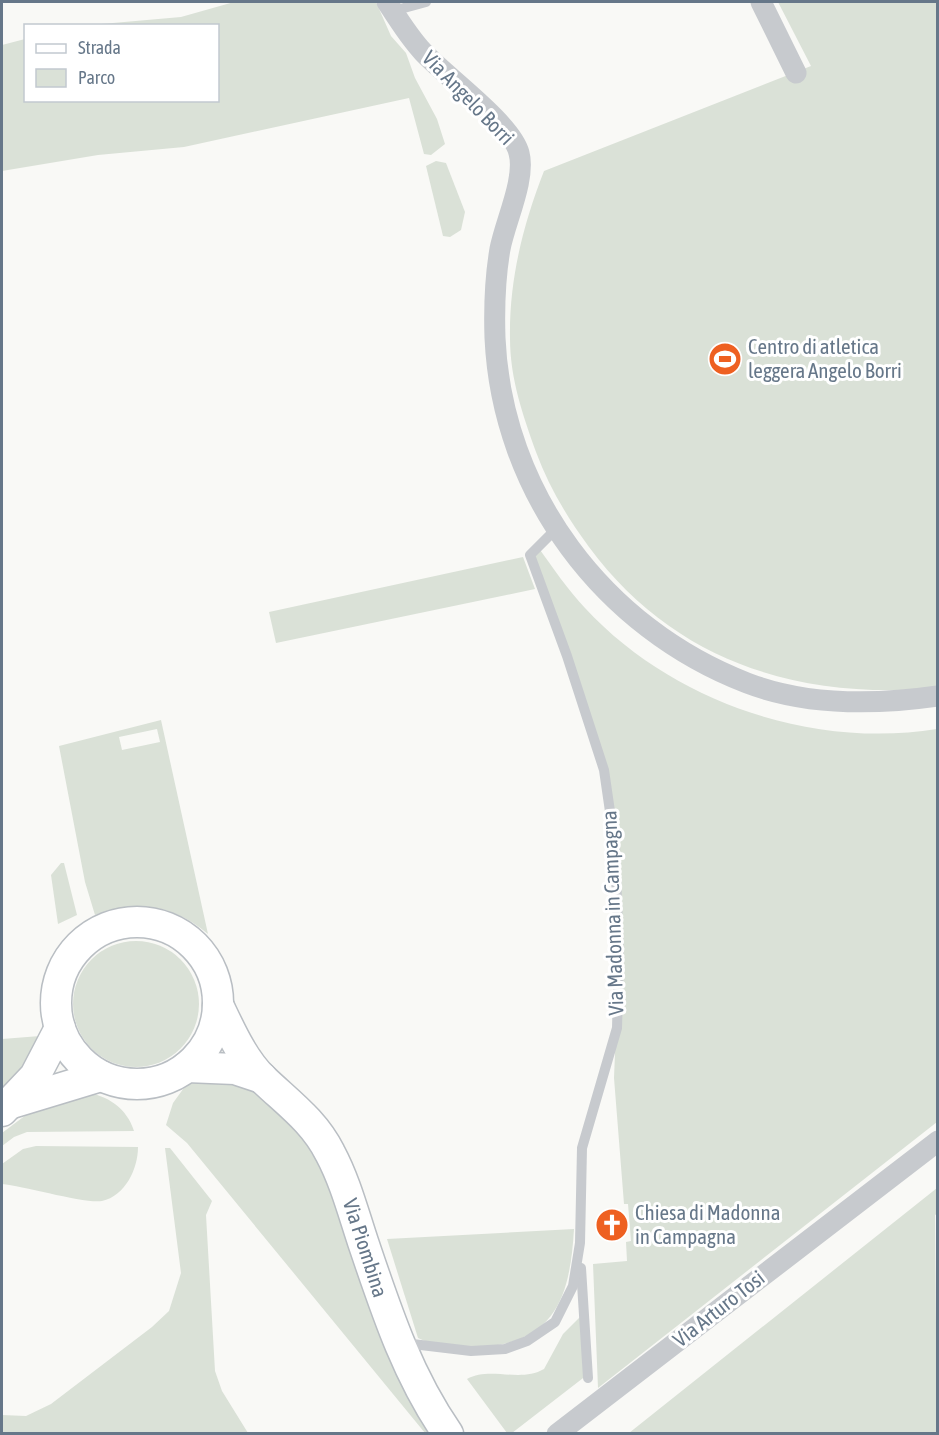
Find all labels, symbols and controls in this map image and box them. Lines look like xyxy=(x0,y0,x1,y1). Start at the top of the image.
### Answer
legend xyxy=(24,24,219,102)
text: Strada xyxy=(78,37,121,58)
street label: Via Angelo Borri xyxy=(418,45,520,149)
text: Parco xyxy=(78,67,115,88)
place label: Centro di atletica leggera Angelo Borri xyxy=(748,334,902,382)
sports icon: Centro di atletica leggera Angelo Borri xyxy=(707,341,743,377)
street label: Via Madonna in Campagna xyxy=(596,810,628,1016)
street label: Via Piombina xyxy=(339,1195,393,1300)
place label: Chiesa di Madonna in Campagna xyxy=(635,1200,781,1248)
church icon: Chiesa di Madonna in Campagna xyxy=(594,1207,630,1243)
street label: Via Arturo Tosi xyxy=(668,1265,769,1351)

